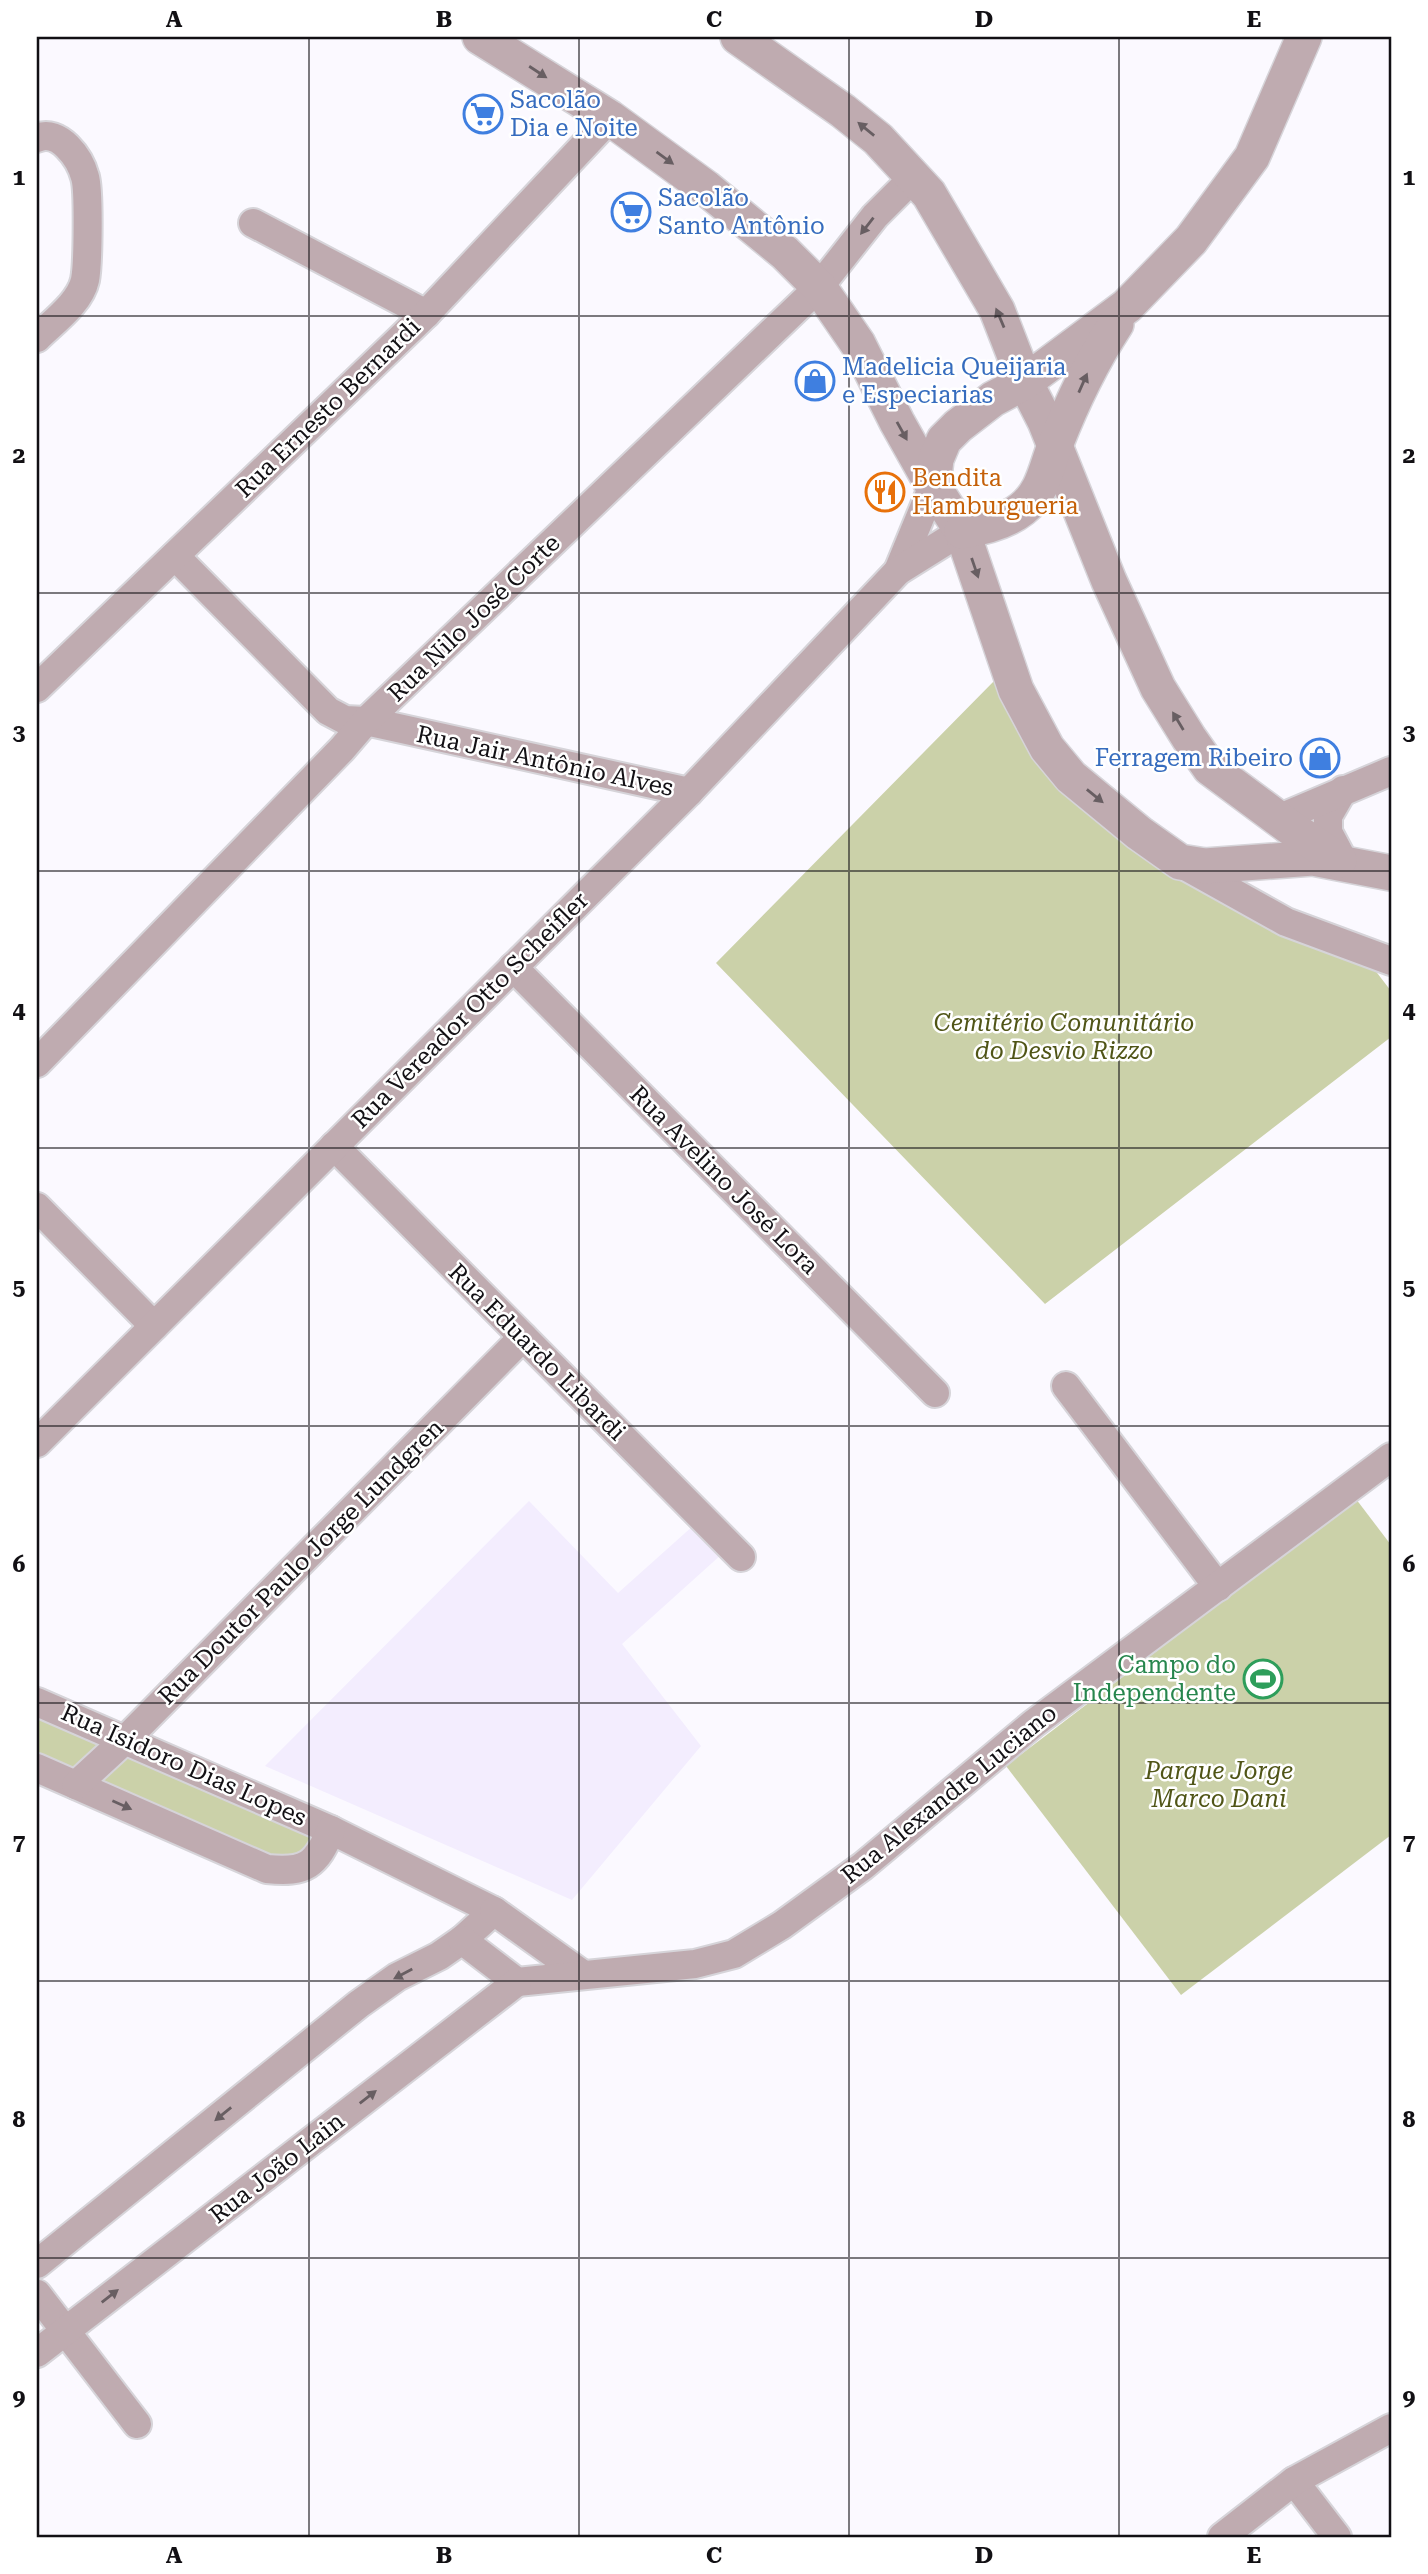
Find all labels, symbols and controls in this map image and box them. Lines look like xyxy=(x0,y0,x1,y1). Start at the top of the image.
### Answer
text: A xyxy=(166,6,183,33)
text: B xyxy=(436,6,452,33)
text: C xyxy=(706,6,722,33)
text: D xyxy=(975,6,993,33)
text: E xyxy=(1247,6,1261,33)
one-way arrow xyxy=(528,66,548,79)
place label: Sacolão Dia e Noite xyxy=(510,86,638,142)
supermarket icon: Sacolão Dia e Noite xyxy=(462,93,504,135)
one-way arrow xyxy=(857,122,875,137)
one-way arrow xyxy=(656,151,674,165)
text: 1 xyxy=(13,164,26,191)
text: 1 xyxy=(1403,164,1416,191)
place label: Sacolão Santo Antônio xyxy=(658,184,825,240)
supermarket icon: Sacolão Santo Antônio xyxy=(610,191,652,233)
one-way arrow xyxy=(860,217,875,235)
one-way arrow xyxy=(994,308,1005,329)
street label: Rua Ernesto Bernardi xyxy=(230,312,426,503)
place label: Madelicia Queijaria e Especiarias xyxy=(842,353,1066,409)
shop icon: Madelicia Queijaria e Especiarias xyxy=(794,360,836,402)
one-way arrow xyxy=(1078,372,1089,393)
one-way arrow xyxy=(896,421,908,440)
text: 2 xyxy=(13,442,25,469)
text: 2 xyxy=(1403,442,1415,469)
place label: Bendita Hamburgueria xyxy=(912,464,1079,520)
restaurant icon: Bendita Hamburgueria xyxy=(864,471,906,513)
street label: Rua Nilo José Corte xyxy=(382,529,566,707)
one-way arrow xyxy=(970,558,981,579)
one-way arrow xyxy=(1172,712,1185,731)
text: 3 xyxy=(13,719,26,746)
text: 3 xyxy=(1403,719,1416,746)
street label: Rua Jair Antônio Alves xyxy=(414,720,676,802)
shop icon: Ferragem Ribeiro xyxy=(1299,737,1341,779)
place label: Ferragem Ribeiro xyxy=(1095,744,1293,772)
one-way arrow xyxy=(1086,789,1104,804)
street label: Rua Vereador Otto Scheifler xyxy=(346,886,594,1134)
text: 4 xyxy=(13,997,26,1024)
text: 4 xyxy=(1403,997,1416,1024)
park label: Cemitério Comunitário do Desvio Rizzo xyxy=(934,1009,1194,1065)
street label: Rua Avelino José Lora xyxy=(624,1080,824,1280)
street label: Rua Eduardo Libardi xyxy=(443,1258,631,1446)
text: 5 xyxy=(13,1274,26,1301)
text: 5 xyxy=(1403,1274,1416,1301)
street label: Rua Doutor Paulo Jorge Lundgren xyxy=(153,1414,449,1710)
text: 6 xyxy=(13,1551,26,1578)
text: 6 xyxy=(1403,1551,1416,1578)
place label: Campo do Independente xyxy=(1073,1651,1236,1707)
sports icon: Campo do Independente xyxy=(1242,1658,1284,1700)
street label: Rua Isidoro Dias Lopes xyxy=(57,1698,311,1832)
street label: Rua Alexandre Luciano xyxy=(836,1699,1062,1889)
park label: Parque Jorge Marco Dani xyxy=(1144,1757,1293,1813)
one-way arrow xyxy=(111,1800,132,1811)
text: 7 xyxy=(13,1829,26,1856)
text: 7 xyxy=(1403,1829,1416,1856)
one-way arrow xyxy=(392,1968,412,1980)
one-way arrow xyxy=(358,2090,376,2105)
text: 8 xyxy=(13,2106,26,2133)
one-way arrow xyxy=(214,2106,232,2121)
text: 8 xyxy=(1403,2106,1416,2133)
street label: Rua João Lain xyxy=(204,2107,350,2229)
one-way arrow xyxy=(101,2290,119,2304)
text: 9 xyxy=(13,2384,26,2411)
text: 9 xyxy=(1403,2384,1416,2411)
text: A xyxy=(166,2542,183,2569)
text: B xyxy=(436,2542,452,2569)
text: C xyxy=(706,2542,722,2569)
text: D xyxy=(975,2542,993,2569)
text: E xyxy=(1247,2542,1261,2569)

